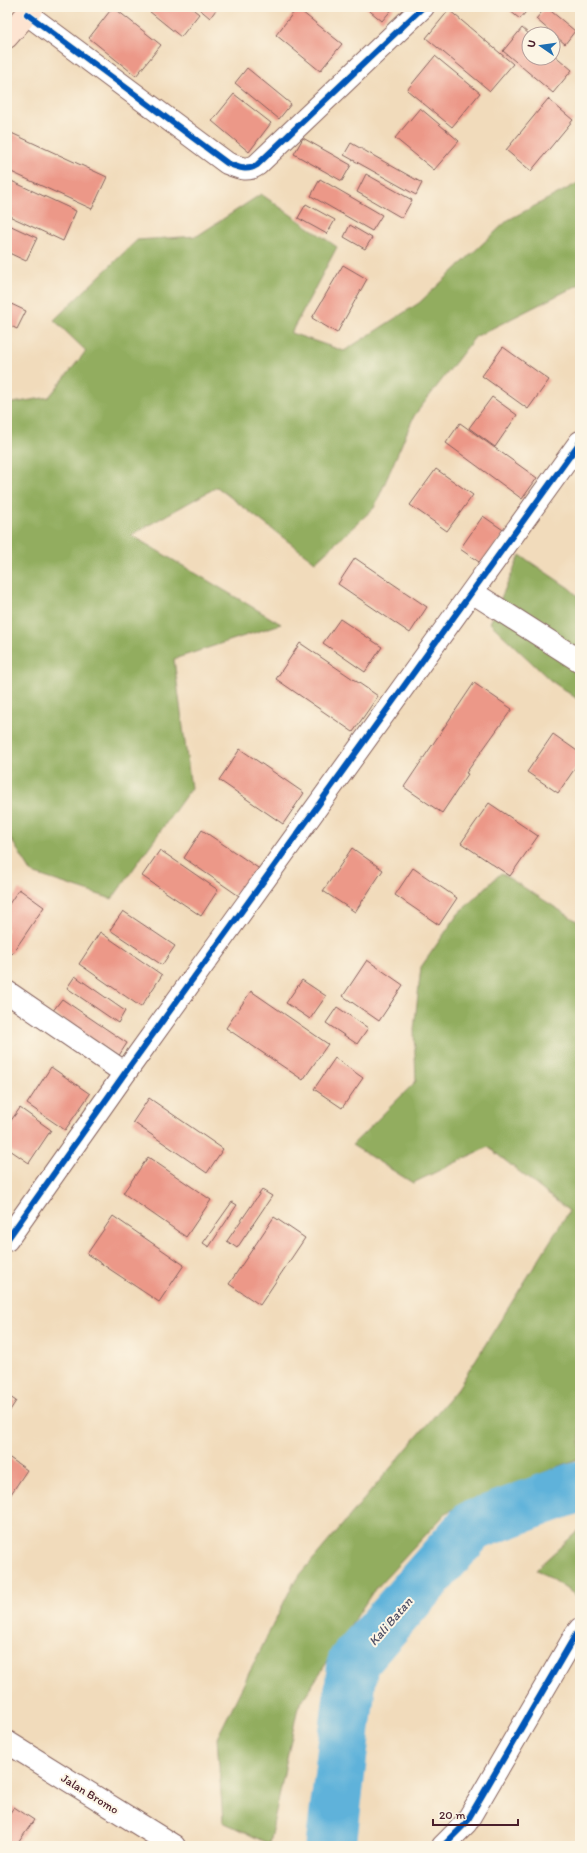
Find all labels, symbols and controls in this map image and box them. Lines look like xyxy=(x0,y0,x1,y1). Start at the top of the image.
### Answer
north arrow xyxy=(521,26,561,66)
text: U xyxy=(525,39,539,49)
water label: Kali Batan xyxy=(365,1594,416,1649)
street label: Jalan Bromo xyxy=(59,1771,121,1817)
scale bar xyxy=(433,1801,518,1827)
text: 20 m xyxy=(439,1808,466,1822)

